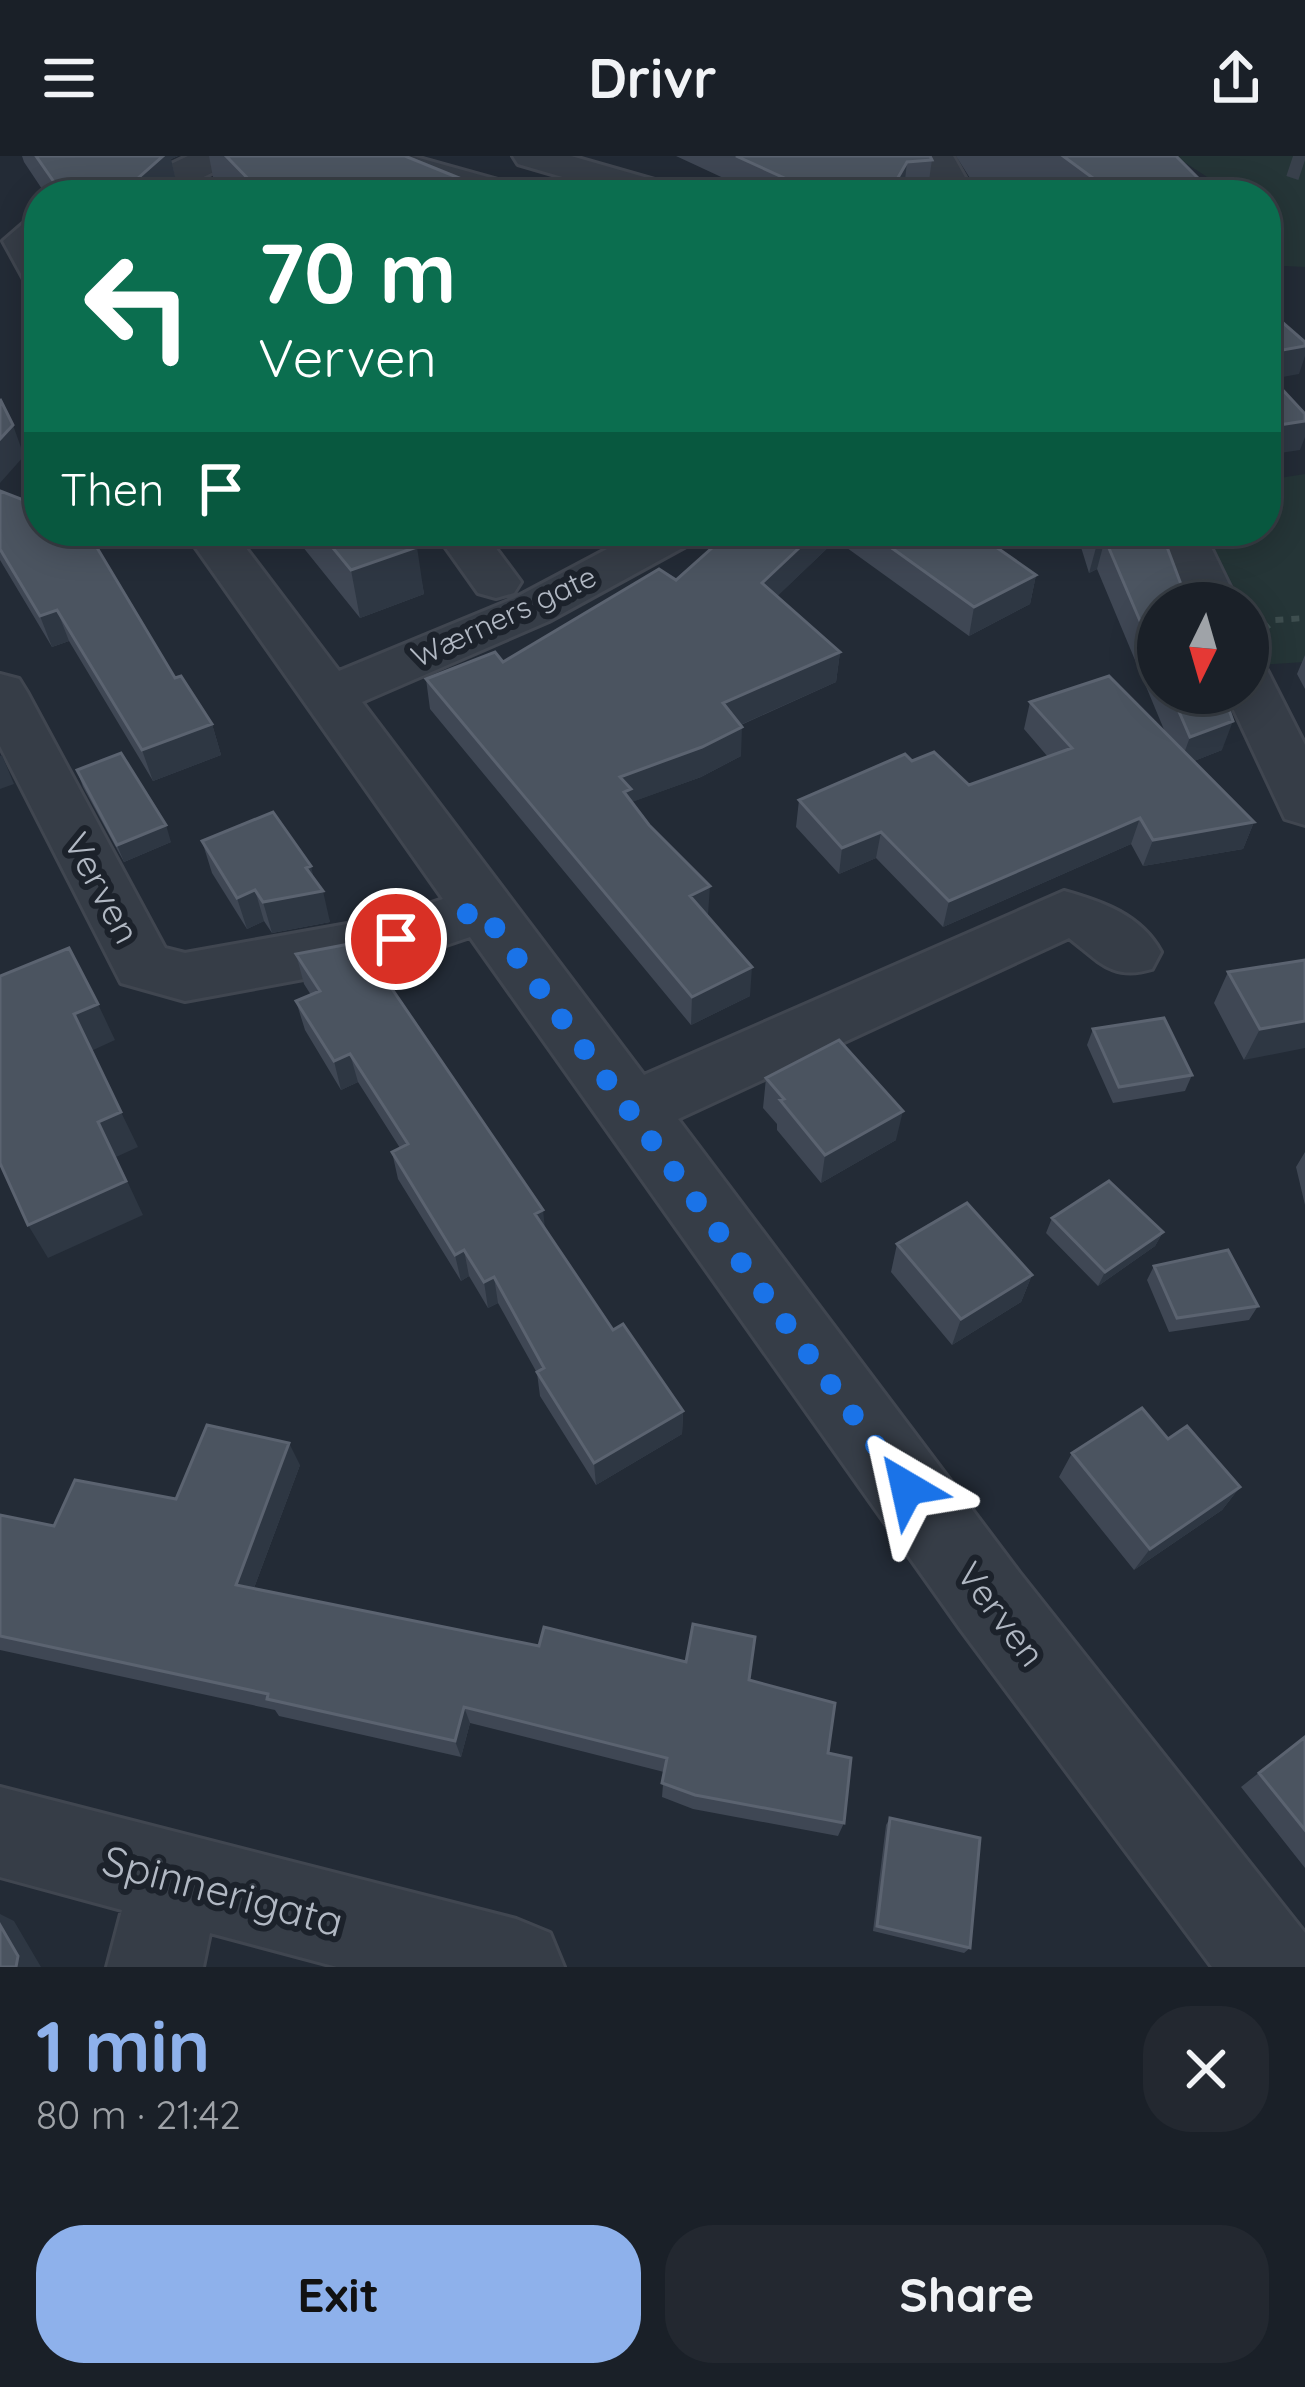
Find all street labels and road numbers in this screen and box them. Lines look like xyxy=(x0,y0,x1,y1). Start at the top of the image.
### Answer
street label: Wærners gate xyxy=(405,557,602,675)
street label: Verven xyxy=(55,825,150,951)
street label: Verven xyxy=(948,1553,1055,1675)
street label: Spinnerigata xyxy=(97,1833,349,1948)

